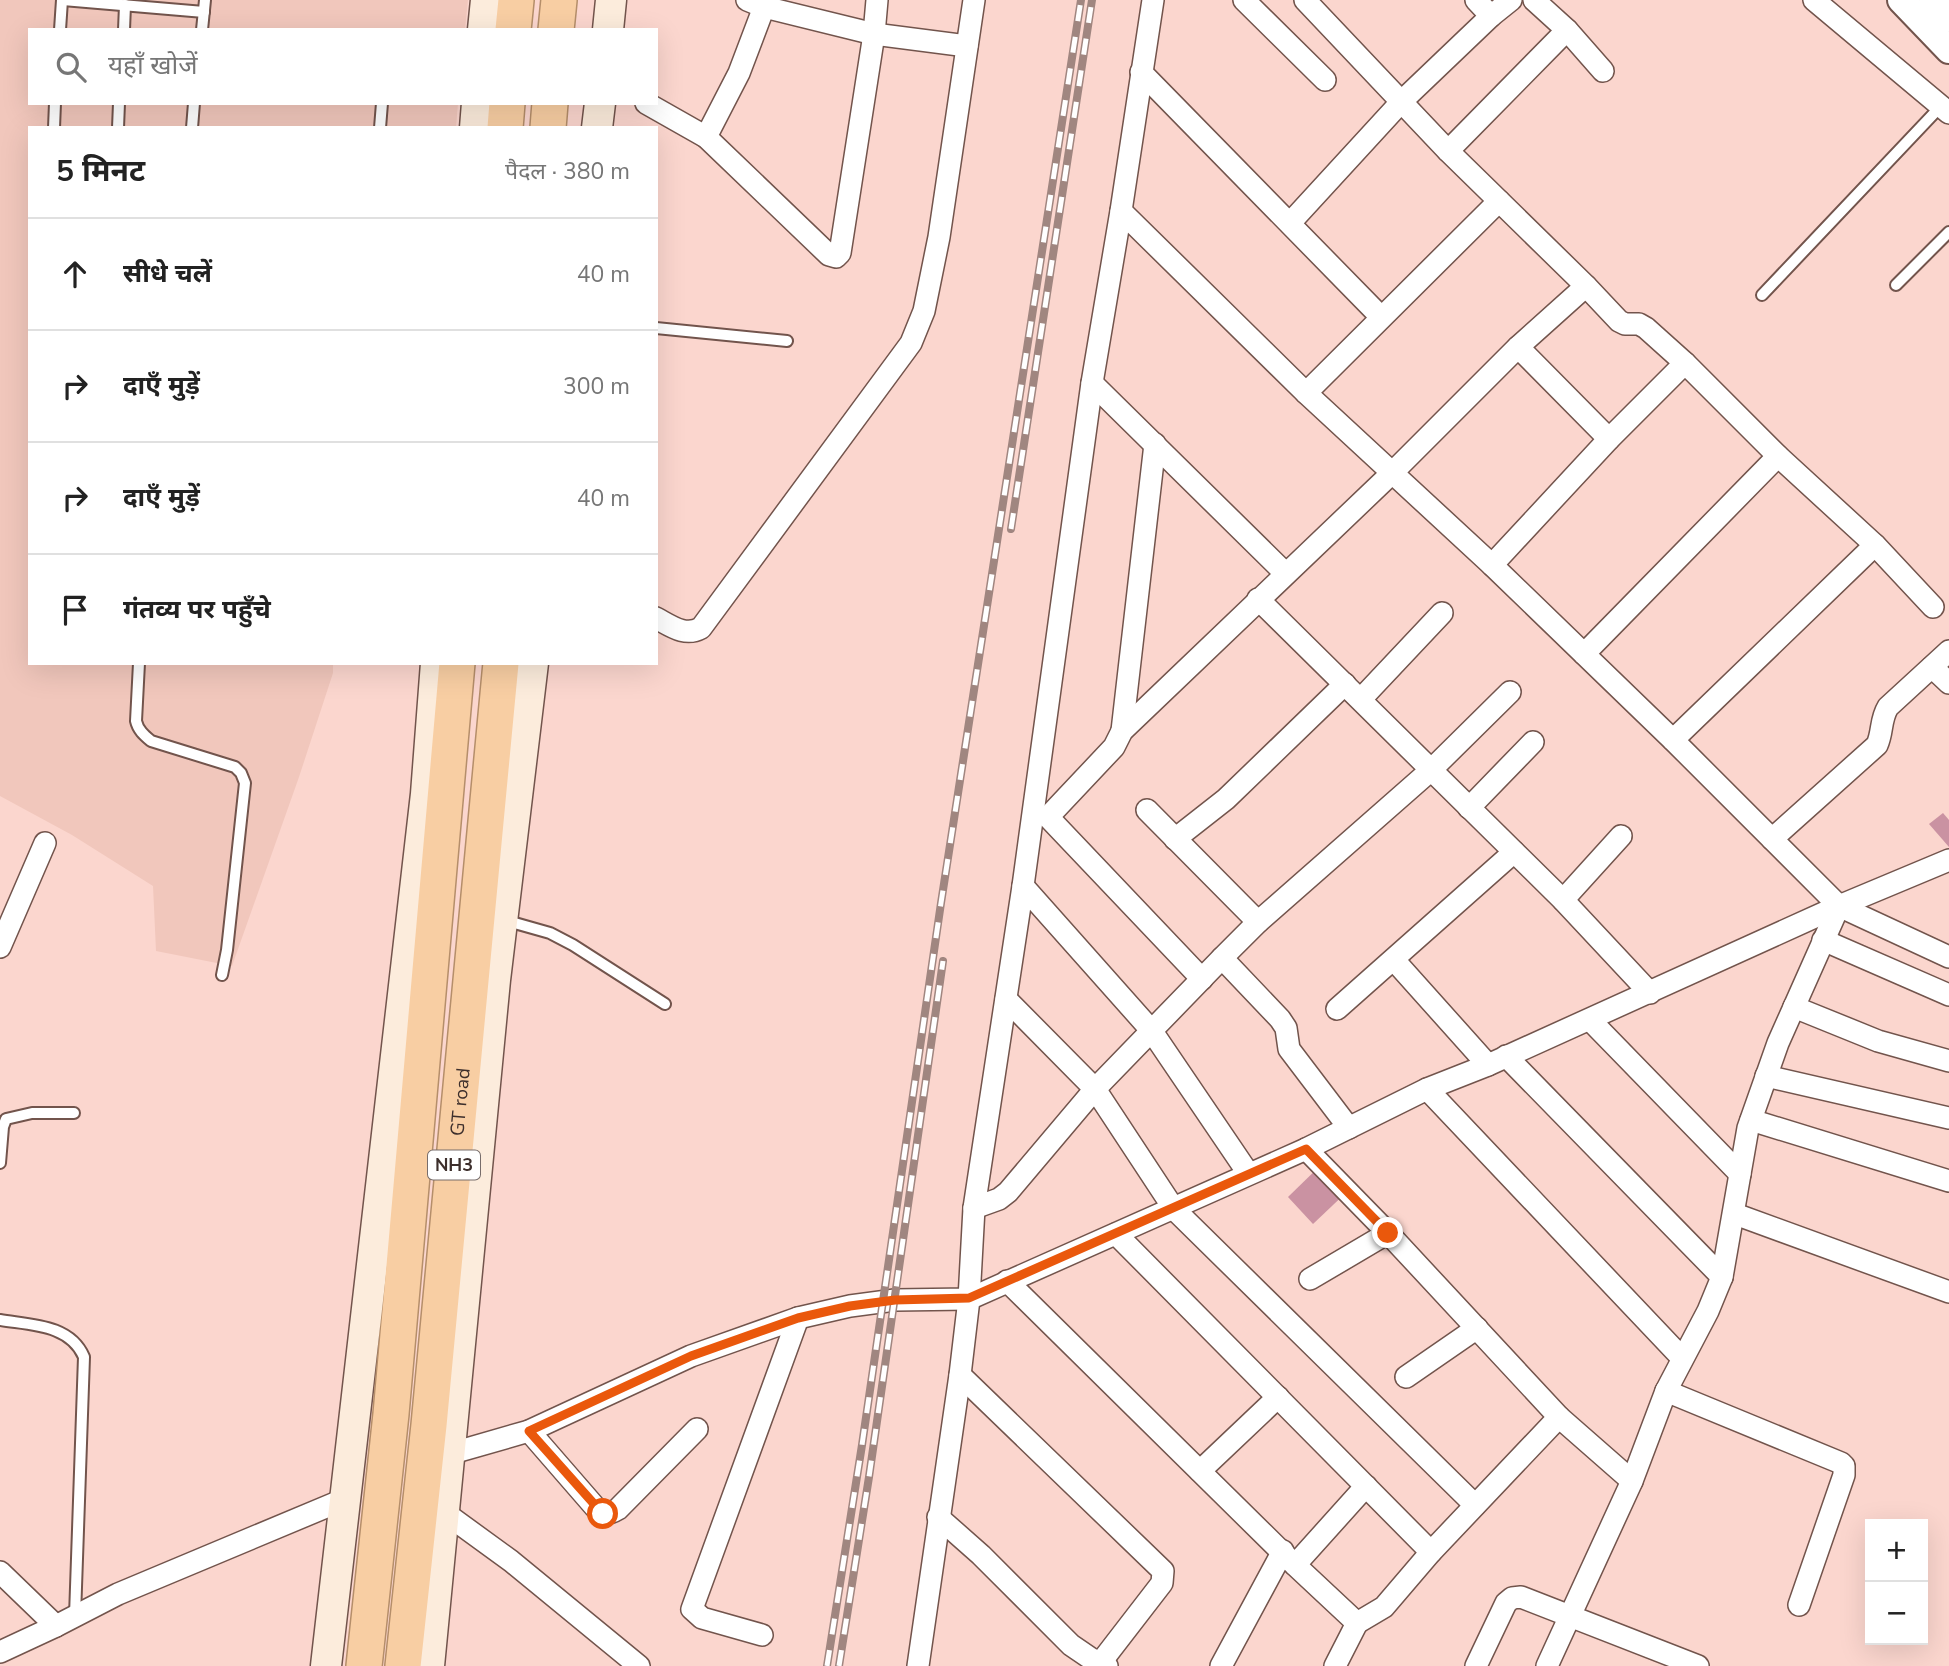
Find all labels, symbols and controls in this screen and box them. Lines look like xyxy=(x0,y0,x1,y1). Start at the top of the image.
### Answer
search box xyxy=(28,28,658,105)
icon: search xyxy=(52,48,90,86)
text: यहाँ खोजें xyxy=(108,48,198,83)
text: 5 मिनट xyxy=(56,151,145,192)
text: पैदल · 380 m xyxy=(505,156,630,187)
icon: ahead xyxy=(56,255,94,293)
text: सीधे चलें xyxy=(123,256,212,291)
text: 40 m xyxy=(577,259,630,290)
icon: right xyxy=(56,367,94,405)
text: दाएँ मुड़ें xyxy=(123,368,200,403)
text: 300 m xyxy=(563,371,630,402)
icon: right xyxy=(56,479,94,517)
text: दाएँ मुड़ें xyxy=(123,480,200,515)
text: 40 m xyxy=(577,483,630,514)
icon: arrive xyxy=(56,591,94,629)
text: गंतव्य पर पहुँचे xyxy=(123,592,271,627)
street label: GT road xyxy=(444,1067,477,1137)
road number: NH3 xyxy=(428,1150,480,1180)
route end xyxy=(1372,1217,1403,1248)
route start xyxy=(587,1498,618,1529)
map controls xyxy=(1865,1519,1928,1645)
button: + xyxy=(1865,1519,1928,1582)
button: − xyxy=(1865,1582,1928,1645)

